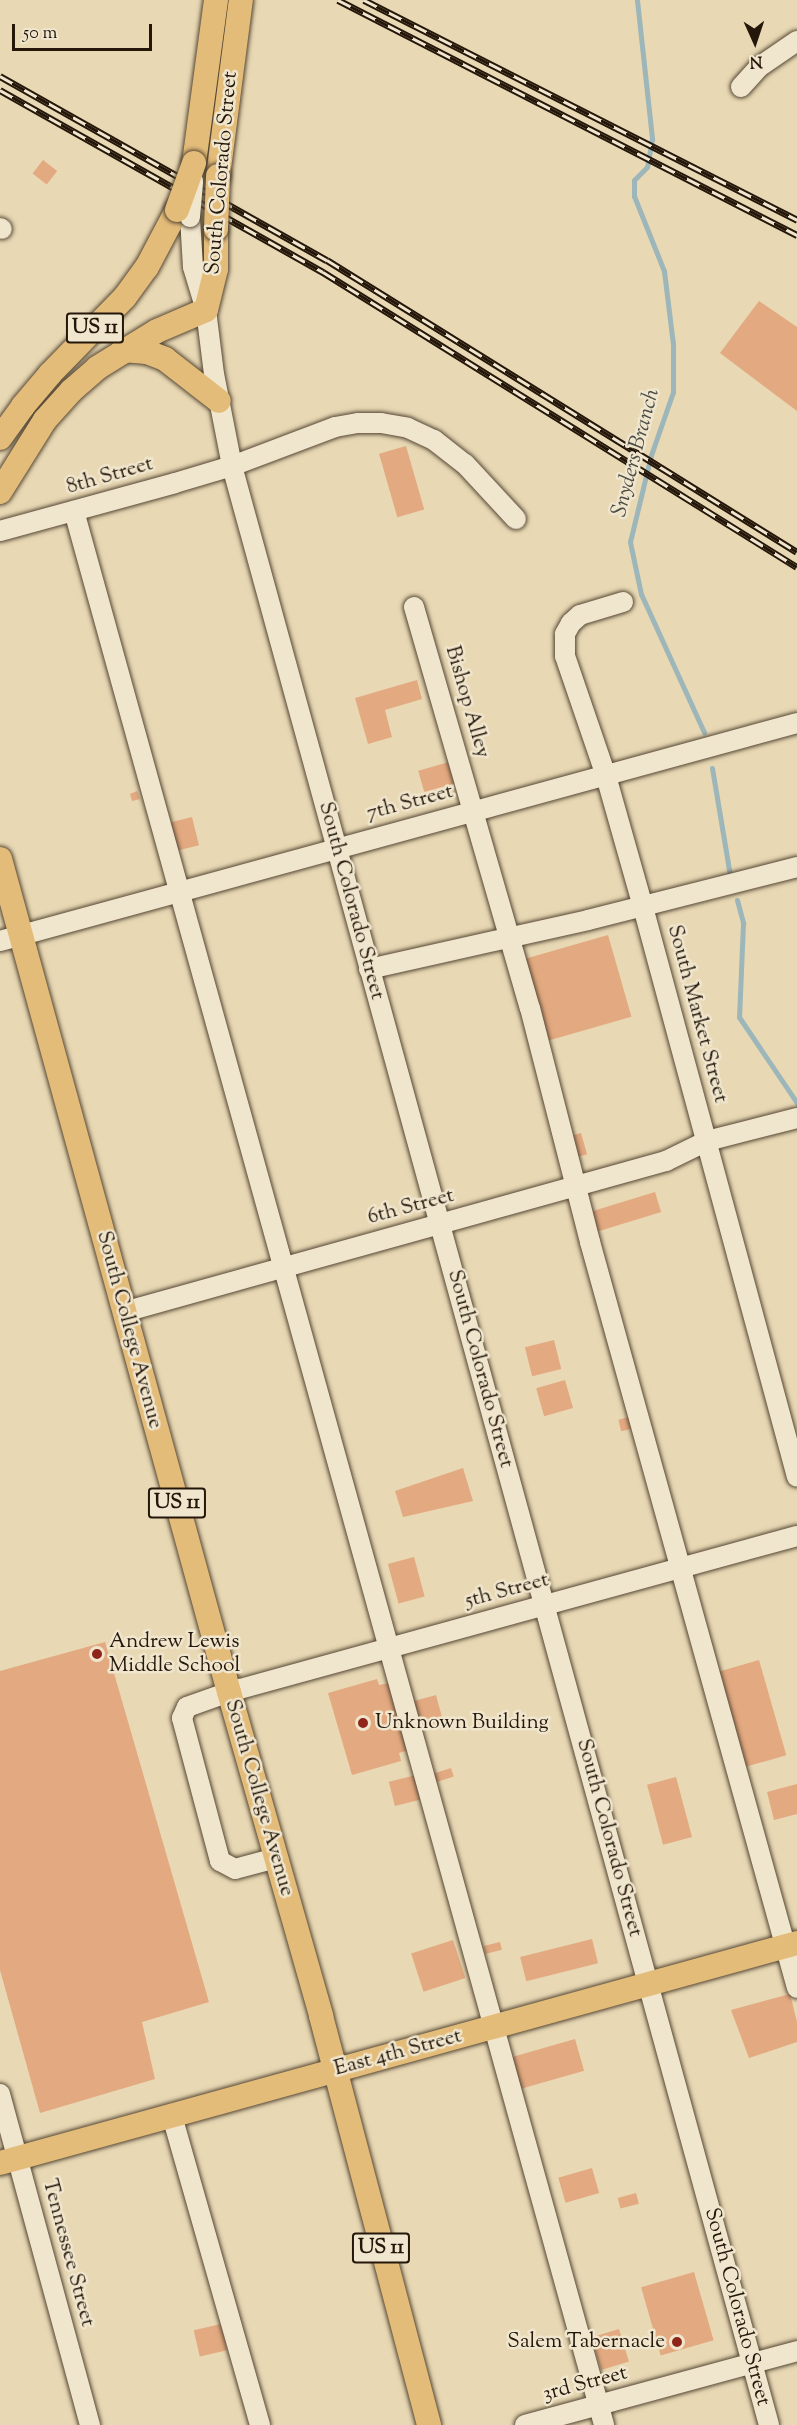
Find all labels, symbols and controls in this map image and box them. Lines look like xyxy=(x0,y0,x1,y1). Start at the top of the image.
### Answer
scale bar xyxy=(15,12,154,50)
north arrow xyxy=(725,12,785,72)
text: 50 m xyxy=(23,21,57,47)
text: N xyxy=(749,49,763,72)
street label: South Colorado Street xyxy=(201,70,243,276)
road number: US 11 xyxy=(65,311,125,345)
water label: Snyders Branch xyxy=(607,386,667,520)
street label: 8th Street xyxy=(64,452,156,500)
street label: Bishop Alley xyxy=(439,643,495,761)
street label: 7th Street xyxy=(364,779,456,827)
street label: South Colorado Street xyxy=(312,799,390,1003)
street label: South Market Street xyxy=(661,922,733,1106)
street label: 6th Street xyxy=(365,1183,457,1231)
street label: South College Avenue xyxy=(90,1228,168,1432)
street label: South Colorado Street xyxy=(441,1267,519,1471)
road number: US 11 xyxy=(147,1486,207,1520)
street label: 5th Street xyxy=(463,1568,551,1614)
place label: Andrew Lewis Middle School xyxy=(109,1629,240,1679)
marker: Andrew Lewis Middle School xyxy=(90,1647,104,1661)
street label: South College Avenue xyxy=(219,1697,299,1899)
place label: Unknown Building xyxy=(375,1710,549,1736)
marker: Unknown Building xyxy=(356,1716,370,1730)
street label: South Colorado Street xyxy=(570,1736,648,1940)
street label: East 4th Street xyxy=(332,2024,464,2082)
street label: Tennessee Street xyxy=(36,2176,100,2330)
street label: South Colorado Street xyxy=(698,2205,776,2409)
road number: US 11 xyxy=(351,2231,411,2265)
place label: Salem Tabernacle xyxy=(507,2329,665,2355)
marker: Salem Tabernacle xyxy=(670,2335,684,2349)
street label: 3rd Street xyxy=(540,2361,630,2407)

